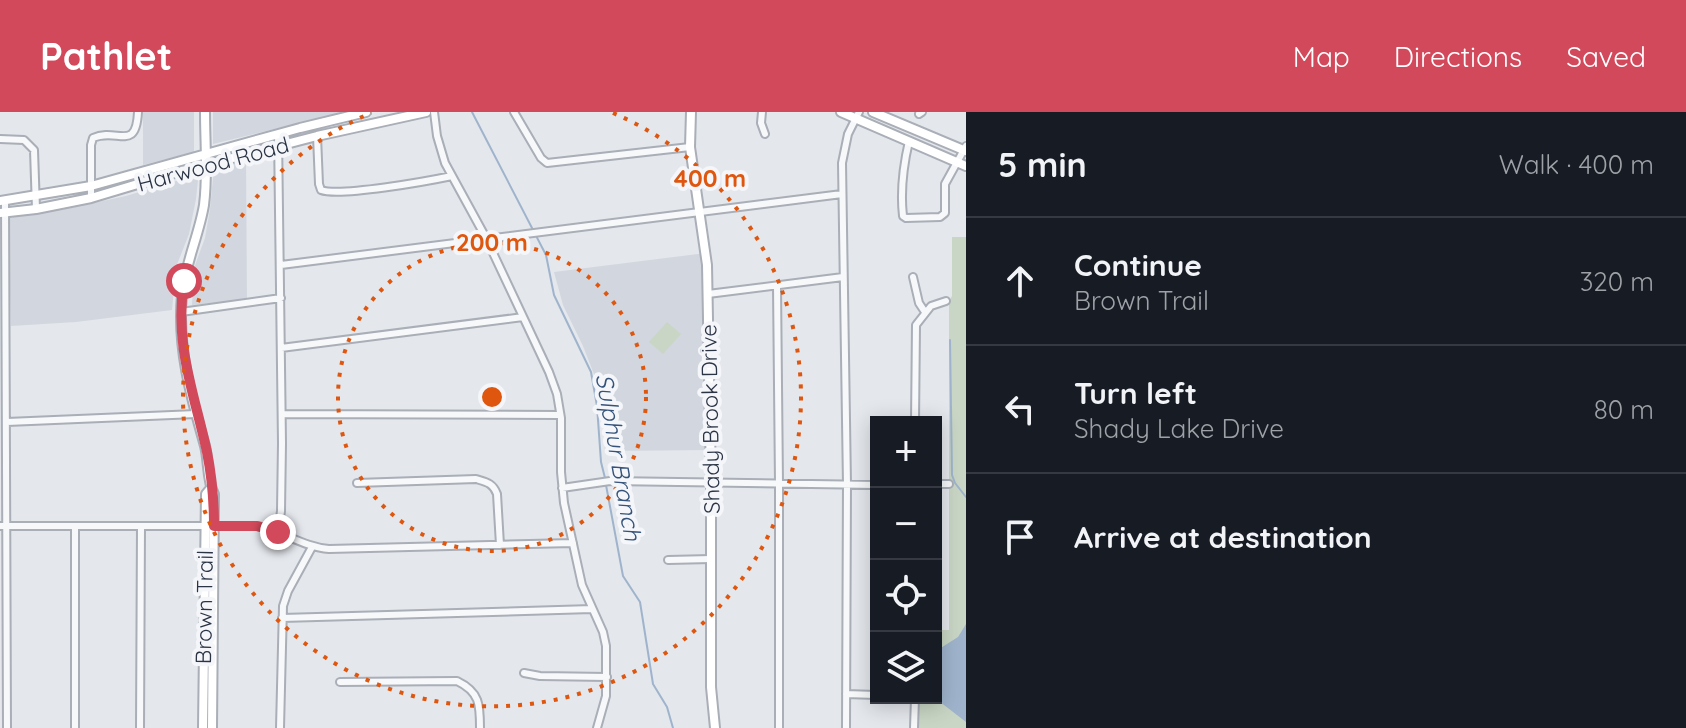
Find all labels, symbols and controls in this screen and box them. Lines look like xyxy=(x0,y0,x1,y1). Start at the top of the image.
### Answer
text: Pathlet xyxy=(40,32,172,80)
text: Map xyxy=(1293,39,1350,74)
text: Directions xyxy=(1394,39,1522,74)
text: Saved xyxy=(1566,39,1646,74)
street label: Harwood Road xyxy=(134,130,292,198)
text: 5 min xyxy=(998,143,1087,186)
text: Walk · 400 m xyxy=(1499,148,1654,181)
text: 400 m xyxy=(674,163,746,193)
text: 200 m xyxy=(456,227,528,257)
text: Continue xyxy=(1074,246,1202,284)
icon: ahead xyxy=(998,259,1042,303)
route start xyxy=(166,263,202,299)
text: 320 m xyxy=(1580,265,1654,298)
text: Brown Trail xyxy=(1074,284,1209,317)
street label: Shady Brook Drive xyxy=(694,324,726,514)
water label: Sulphur Branch xyxy=(590,371,649,543)
text: Turn left xyxy=(1074,374,1197,412)
centre of rings xyxy=(478,383,506,411)
icon: left xyxy=(998,387,1042,431)
text: 80 m xyxy=(1594,393,1654,426)
text: Shady Lake Drive xyxy=(1074,412,1284,445)
map controls xyxy=(870,416,942,704)
button: + xyxy=(870,416,942,488)
button: − xyxy=(870,488,942,560)
route end xyxy=(260,514,296,550)
icon: arrive xyxy=(998,515,1042,559)
text: Arrive at destination xyxy=(1074,518,1372,556)
street label: Brown Trail xyxy=(189,550,219,664)
button: locate xyxy=(870,560,942,632)
button: layers xyxy=(870,632,942,704)

